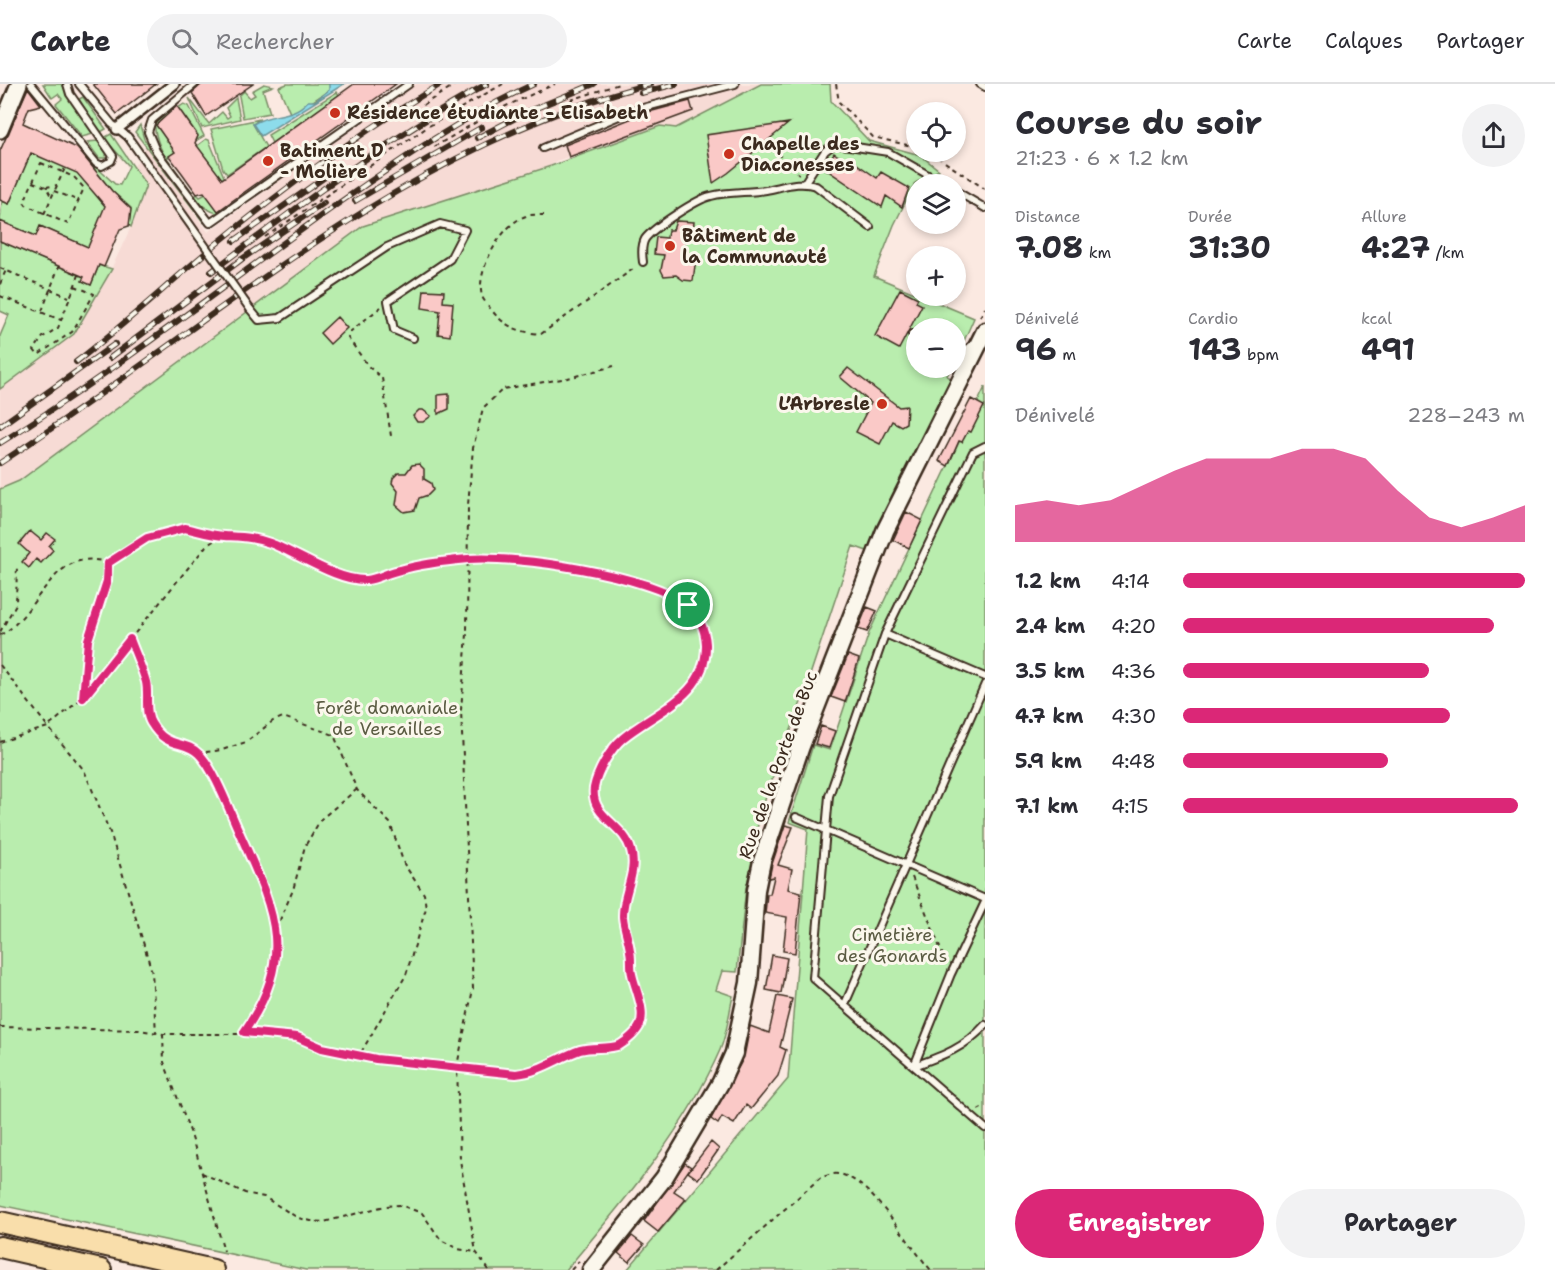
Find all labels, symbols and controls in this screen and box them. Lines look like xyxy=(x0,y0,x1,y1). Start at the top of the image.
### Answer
search box xyxy=(147,14,567,68)
text: Carte xyxy=(30,22,111,60)
icon: search xyxy=(168,25,201,58)
text: Rechercher xyxy=(216,27,335,56)
text: Carte xyxy=(1237,27,1292,55)
text: Calques xyxy=(1325,27,1403,55)
text: Partager xyxy=(1436,27,1525,55)
text: Course du soir xyxy=(1015,100,1262,145)
place label: Résidence étudiante - Elisabeth xyxy=(347,101,648,125)
map controls xyxy=(906,102,966,378)
button: locate xyxy=(906,102,966,162)
button: share xyxy=(1462,104,1525,167)
marker: Résidence étudiante - Elisabeth xyxy=(328,106,342,120)
place label: Chapelle des Diaconesses xyxy=(741,132,859,177)
place label: Batiment D - Molière xyxy=(280,139,384,184)
text: 21:23 · 6 × 1.2 km xyxy=(1015,145,1188,171)
marker: Chapelle des Diaconesses xyxy=(722,147,736,161)
marker: Batiment D - Molière xyxy=(261,154,275,168)
button: layers xyxy=(906,174,966,234)
text: Distance xyxy=(1015,206,1081,227)
text: Durée xyxy=(1188,206,1232,227)
text: Allure xyxy=(1361,206,1407,227)
place label: Bâtiment de la Communauté xyxy=(682,224,827,269)
text: 7.08 xyxy=(1015,227,1083,268)
text: 31:30 xyxy=(1188,227,1271,268)
text: 4:27 xyxy=(1361,227,1430,268)
marker: Bâtiment de la Communauté xyxy=(663,239,677,253)
text: km xyxy=(1083,242,1111,263)
text: /km xyxy=(1430,242,1464,263)
button: + xyxy=(906,246,966,306)
text: Dénivelé xyxy=(1015,308,1079,329)
text: Cardio xyxy=(1188,308,1238,329)
text: kcal xyxy=(1361,308,1392,329)
button: − xyxy=(906,318,966,378)
text: 96 xyxy=(1015,329,1057,370)
text: 143 xyxy=(1188,329,1242,370)
text: 491 xyxy=(1361,329,1415,370)
text: m xyxy=(1057,344,1076,365)
text: bpm xyxy=(1242,344,1279,365)
place label: L’Arbresle xyxy=(778,392,870,416)
marker: L’Arbresle xyxy=(875,397,889,411)
text: Dénivelé xyxy=(1015,402,1095,428)
text: 228–243 m xyxy=(1407,402,1525,428)
text: 1.2 km xyxy=(1015,568,1081,594)
text: 4:14 xyxy=(1111,568,1150,594)
pin xyxy=(662,579,713,630)
icon: arrive xyxy=(671,588,704,621)
text: 2.4 km xyxy=(1015,613,1085,639)
text: 4:20 xyxy=(1111,613,1156,639)
text: 3.5 km xyxy=(1015,658,1085,684)
text: 4:36 xyxy=(1111,658,1156,684)
street label: Rue de la Porte de Buc xyxy=(733,668,823,862)
park label: Forêt domaniale de Versailles xyxy=(316,696,458,741)
text: 4.7 km xyxy=(1015,703,1083,729)
text: 4:30 xyxy=(1111,703,1156,729)
text: 5.9 km xyxy=(1015,748,1082,774)
text: 4:48 xyxy=(1111,748,1156,774)
text: 7.1 km xyxy=(1015,793,1078,819)
text: 4:15 xyxy=(1111,793,1149,819)
park label: Cimetière des Gonards xyxy=(837,923,947,968)
button: Enregistrer xyxy=(1015,1189,1264,1258)
button: Partager xyxy=(1276,1189,1525,1258)

